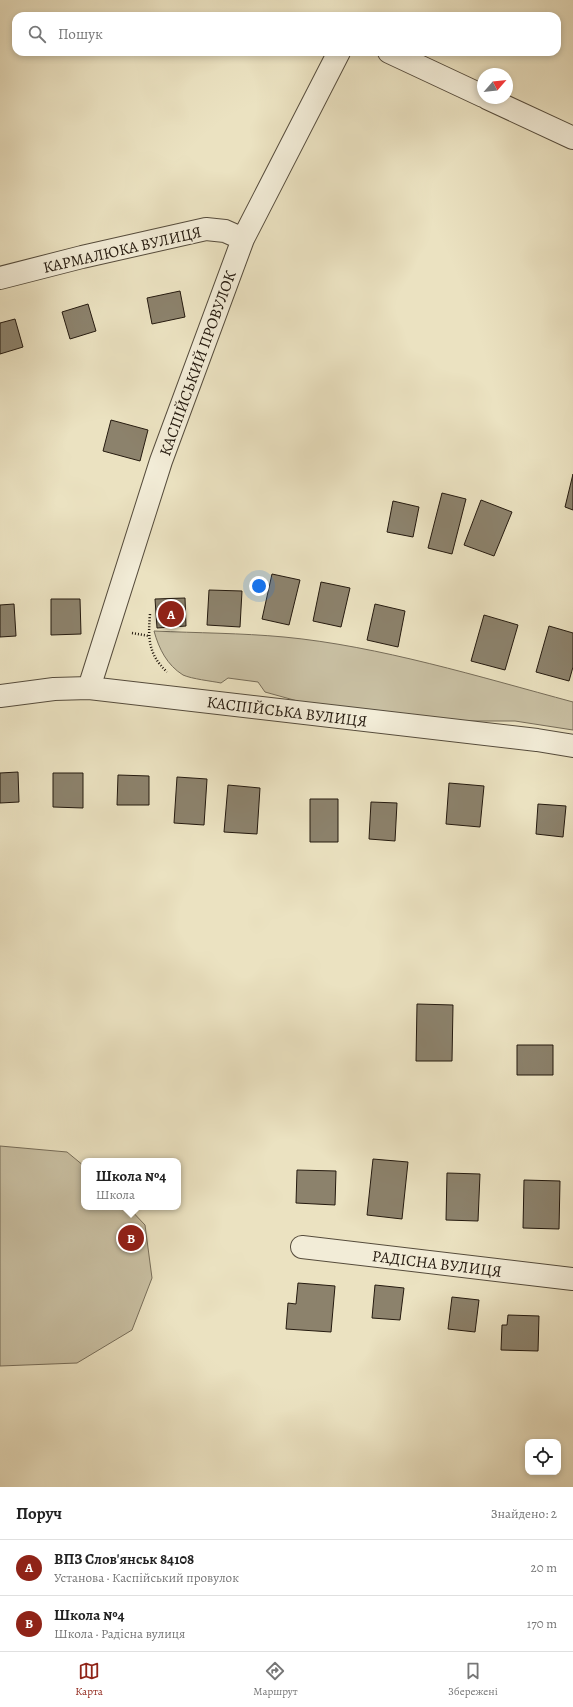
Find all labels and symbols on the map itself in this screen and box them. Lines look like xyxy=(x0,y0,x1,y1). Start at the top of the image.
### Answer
north arrow xyxy=(477,68,513,104)
street label: КАРМАЛЮКА ВУЛИЦЯ xyxy=(41,221,204,279)
street label: КАСПІЙСЬКИЙ ПРОВУЛОК xyxy=(154,267,242,459)
your location xyxy=(249,576,269,596)
pin: A xyxy=(158,599,184,629)
street label: КАСПІЙСЬКА ВУЛИЦЯ xyxy=(205,691,369,733)
pin: B xyxy=(118,1223,144,1253)
street label: РАДІСНА ВУЛИЦЯ xyxy=(371,1245,503,1283)

